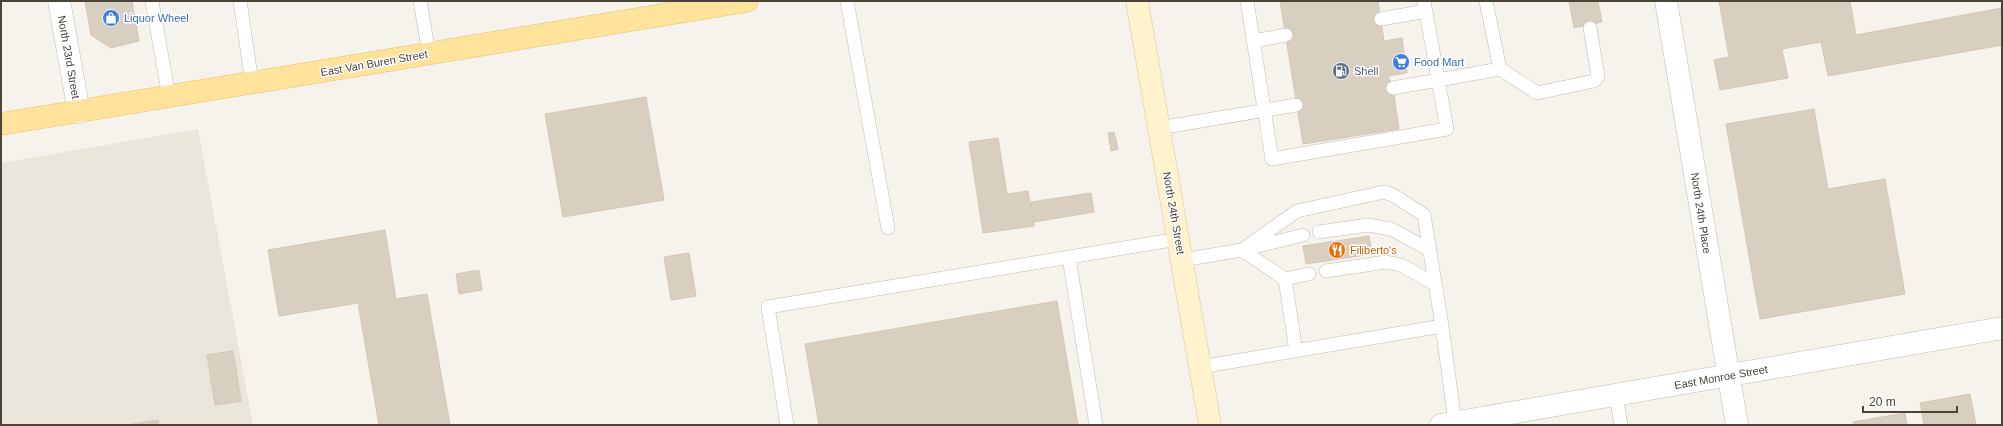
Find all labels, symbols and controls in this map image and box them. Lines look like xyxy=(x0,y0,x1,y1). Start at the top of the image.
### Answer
shop icon: Liquor Wheel xyxy=(101,8,121,28)
place label: Liquor Wheel xyxy=(124,12,189,24)
street label: North 23rd Street xyxy=(56,14,82,100)
street label: East Van Buren Street xyxy=(319,48,429,78)
supermarket icon: Food Mart xyxy=(1391,52,1411,72)
place label: Food Mart xyxy=(1414,56,1464,68)
fuel station icon: Shell xyxy=(1331,61,1351,81)
place label: Shell xyxy=(1354,65,1378,77)
street label: North 24th Street xyxy=(1161,171,1187,255)
street label: North 24th Place xyxy=(1689,172,1713,254)
restaurant icon: Filiberto's xyxy=(1327,240,1347,260)
place label: Filiberto's xyxy=(1350,244,1397,256)
street label: East Monroe Street xyxy=(1673,363,1769,391)
scale bar xyxy=(1863,388,1957,414)
text: 20 m xyxy=(1869,395,1896,409)

